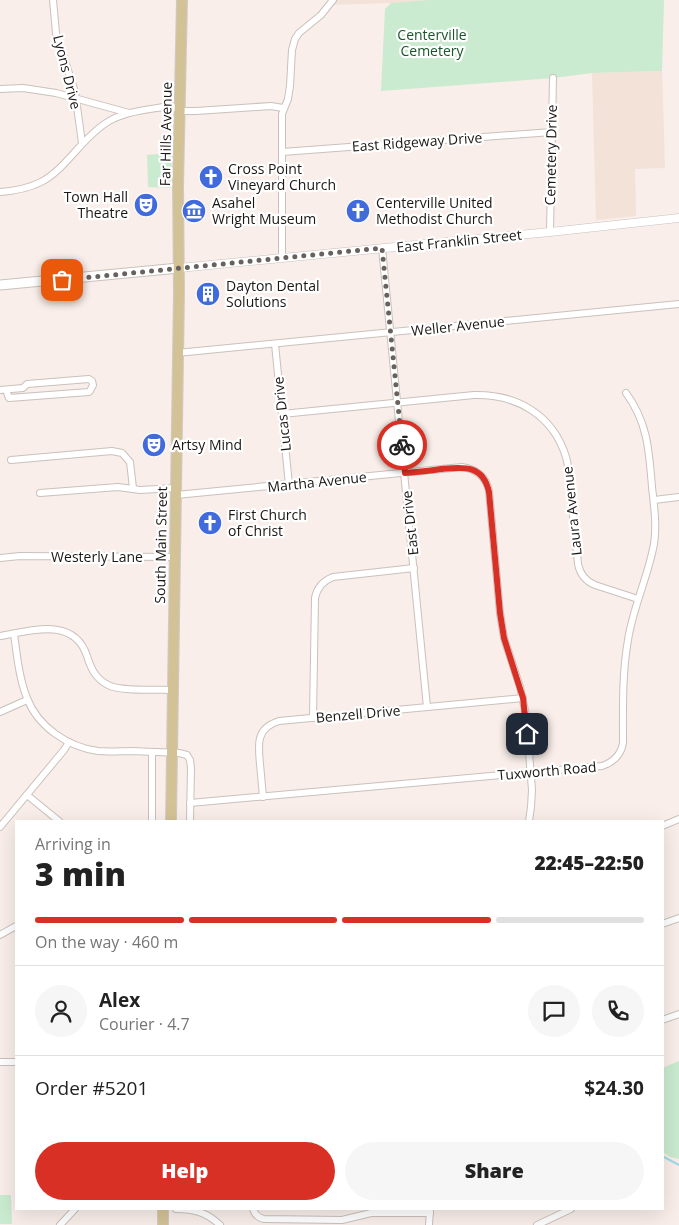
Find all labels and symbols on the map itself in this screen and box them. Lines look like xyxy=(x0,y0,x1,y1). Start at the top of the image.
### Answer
park label: Centerville Cemetery xyxy=(397,25,467,60)
street label: Lyons Drive xyxy=(49,33,86,111)
street label: Far Hills Avenue xyxy=(155,82,176,186)
street label: Cemetery Drive xyxy=(540,104,561,206)
street label: East Ridgeway Drive xyxy=(351,127,483,156)
place label: Cross Point Vineyard Church xyxy=(228,159,336,194)
church icon: Cross Point Vineyard Church xyxy=(198,164,224,190)
place label: Town Hall Theatre xyxy=(64,187,128,222)
theatre icon: Town Hall Theatre xyxy=(133,192,159,218)
place label: Asahel Wright Museum xyxy=(212,193,316,228)
place label: Centerville United Methodist Church xyxy=(376,193,493,228)
museum icon: Asahel Wright Museum xyxy=(181,198,207,224)
church icon: Centerville United Methodist Church xyxy=(345,198,371,224)
street label: East Franklin Street xyxy=(395,224,523,257)
pin xyxy=(41,259,83,301)
place label: Dayton Dental Solutions xyxy=(226,276,320,311)
building icon: Dayton Dental Solutions xyxy=(195,281,221,307)
street label: Weller Avenue xyxy=(410,311,506,340)
street label: Lucas Drive xyxy=(268,376,295,452)
courier xyxy=(377,420,427,470)
theatre icon: Artsy Mind xyxy=(141,432,167,458)
place label: Artsy Mind xyxy=(172,435,242,454)
street label: Laura Avenue xyxy=(557,465,586,557)
street label: Martha Avenue xyxy=(266,467,368,496)
street label: South Main Street xyxy=(150,486,171,604)
street label: East Drive xyxy=(397,490,422,556)
place label: First Church of Christ xyxy=(228,505,307,540)
church icon: First Church of Christ xyxy=(197,510,223,536)
street label: Westerly Lane xyxy=(51,547,143,566)
street label: Benzell Drive xyxy=(315,700,401,727)
pin xyxy=(506,713,548,755)
street label: Tuxworth Road xyxy=(497,757,597,784)

